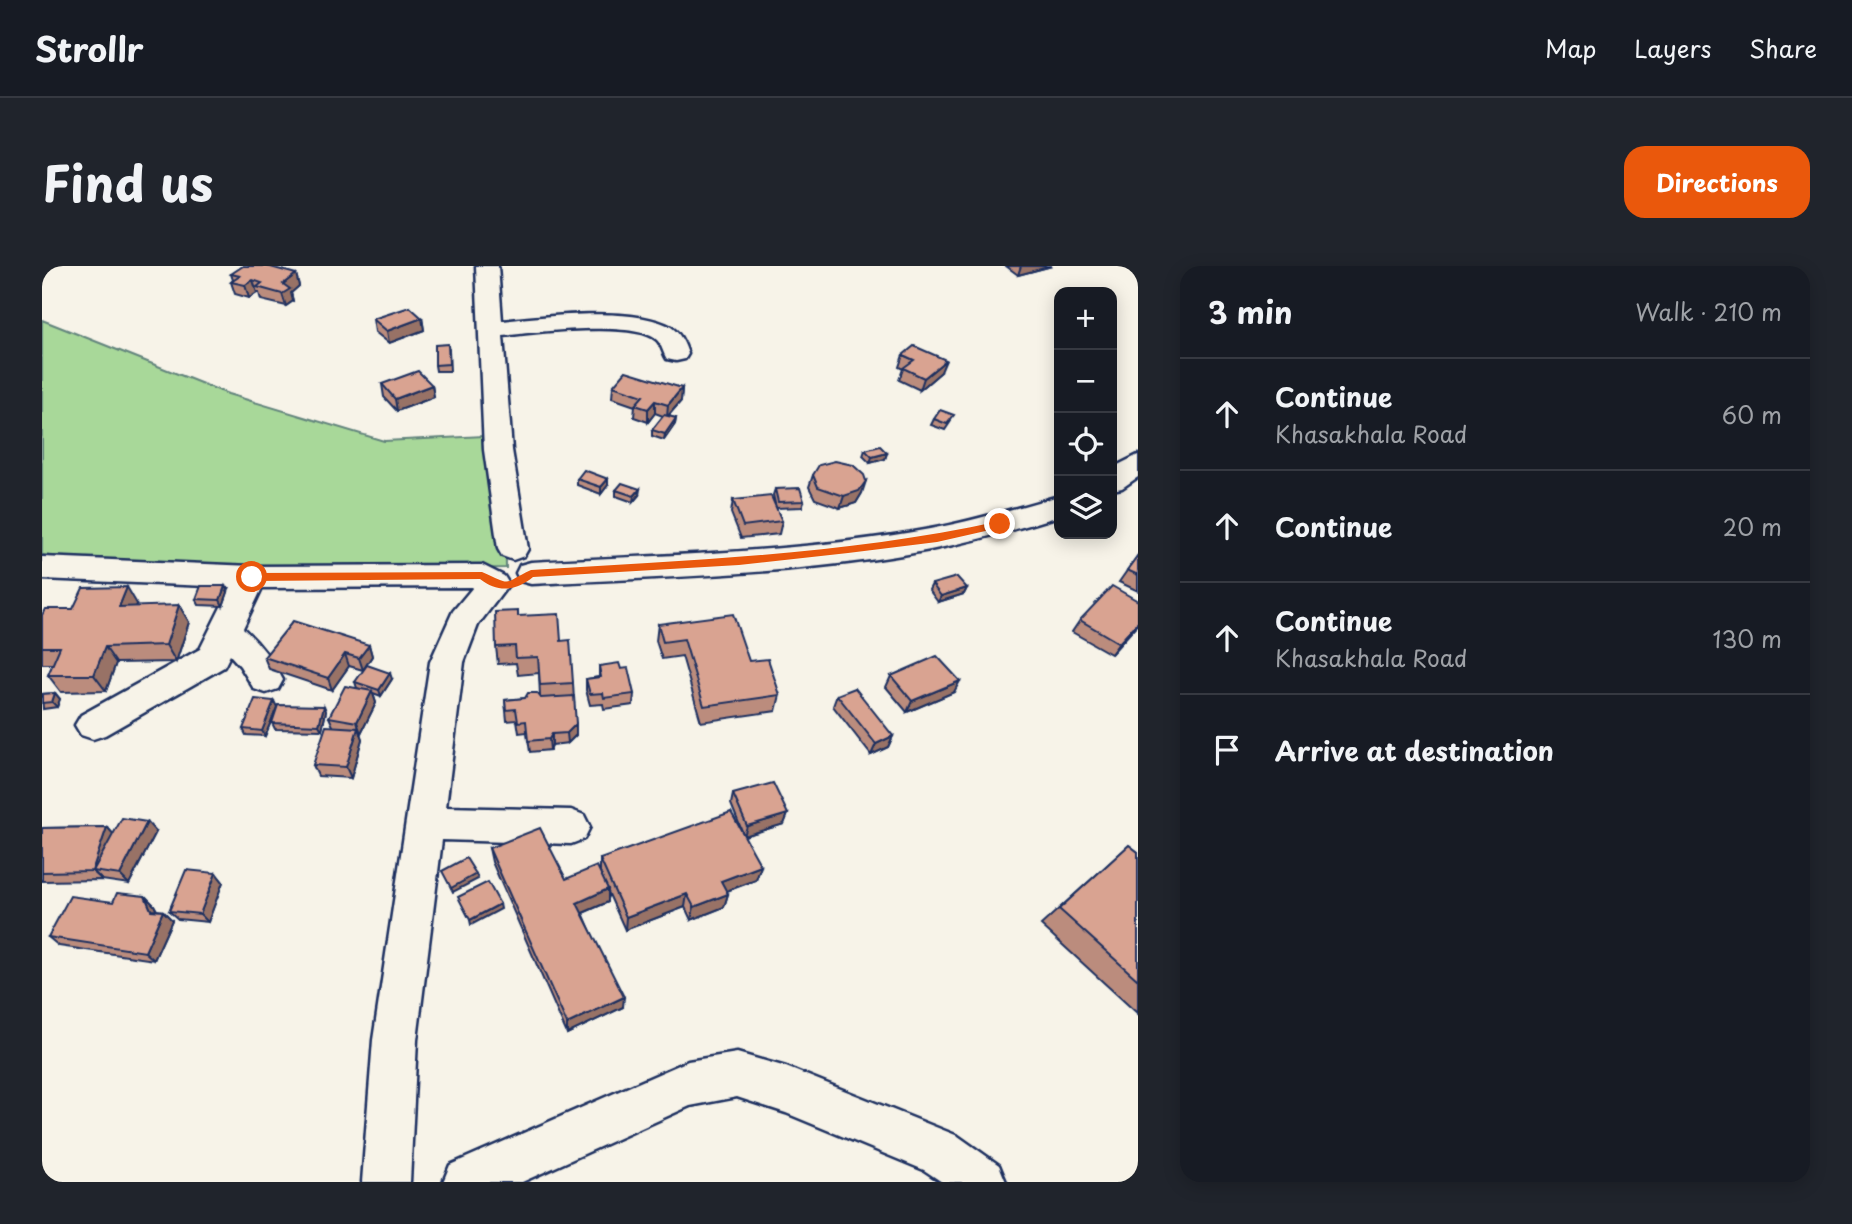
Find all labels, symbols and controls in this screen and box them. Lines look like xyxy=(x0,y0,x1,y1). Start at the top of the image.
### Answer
text: Strollr xyxy=(35,23,144,73)
text: Map xyxy=(1545,30,1596,66)
text: Layers xyxy=(1634,30,1711,66)
text: Share xyxy=(1749,30,1817,66)
text: Find us xyxy=(42,145,213,219)
button: Directions xyxy=(1624,146,1810,218)
map controls xyxy=(1054,287,1117,539)
button: + xyxy=(1054,287,1117,350)
text: 3 min xyxy=(1208,289,1293,334)
text: Walk · 210 m xyxy=(1635,294,1782,329)
button: − xyxy=(1054,350,1117,413)
text: Continue xyxy=(1275,377,1392,416)
icon: ahead xyxy=(1208,395,1246,433)
text: 60 m xyxy=(1722,397,1782,432)
button: locate xyxy=(1054,413,1117,476)
text: Khasakhala Road xyxy=(1275,416,1468,451)
button: layers xyxy=(1054,476,1117,539)
icon: ahead xyxy=(1208,507,1246,545)
text: Continue xyxy=(1275,507,1392,546)
route end xyxy=(984,508,1015,539)
text: 20 m xyxy=(1723,509,1782,544)
route start xyxy=(236,561,267,592)
text: Continue xyxy=(1275,601,1392,640)
icon: ahead xyxy=(1208,619,1246,657)
text: 130 m xyxy=(1712,621,1782,656)
text: Khasakhala Road xyxy=(1275,640,1468,675)
icon: arrive xyxy=(1208,731,1246,769)
text: Arrive at destination xyxy=(1275,731,1554,770)

